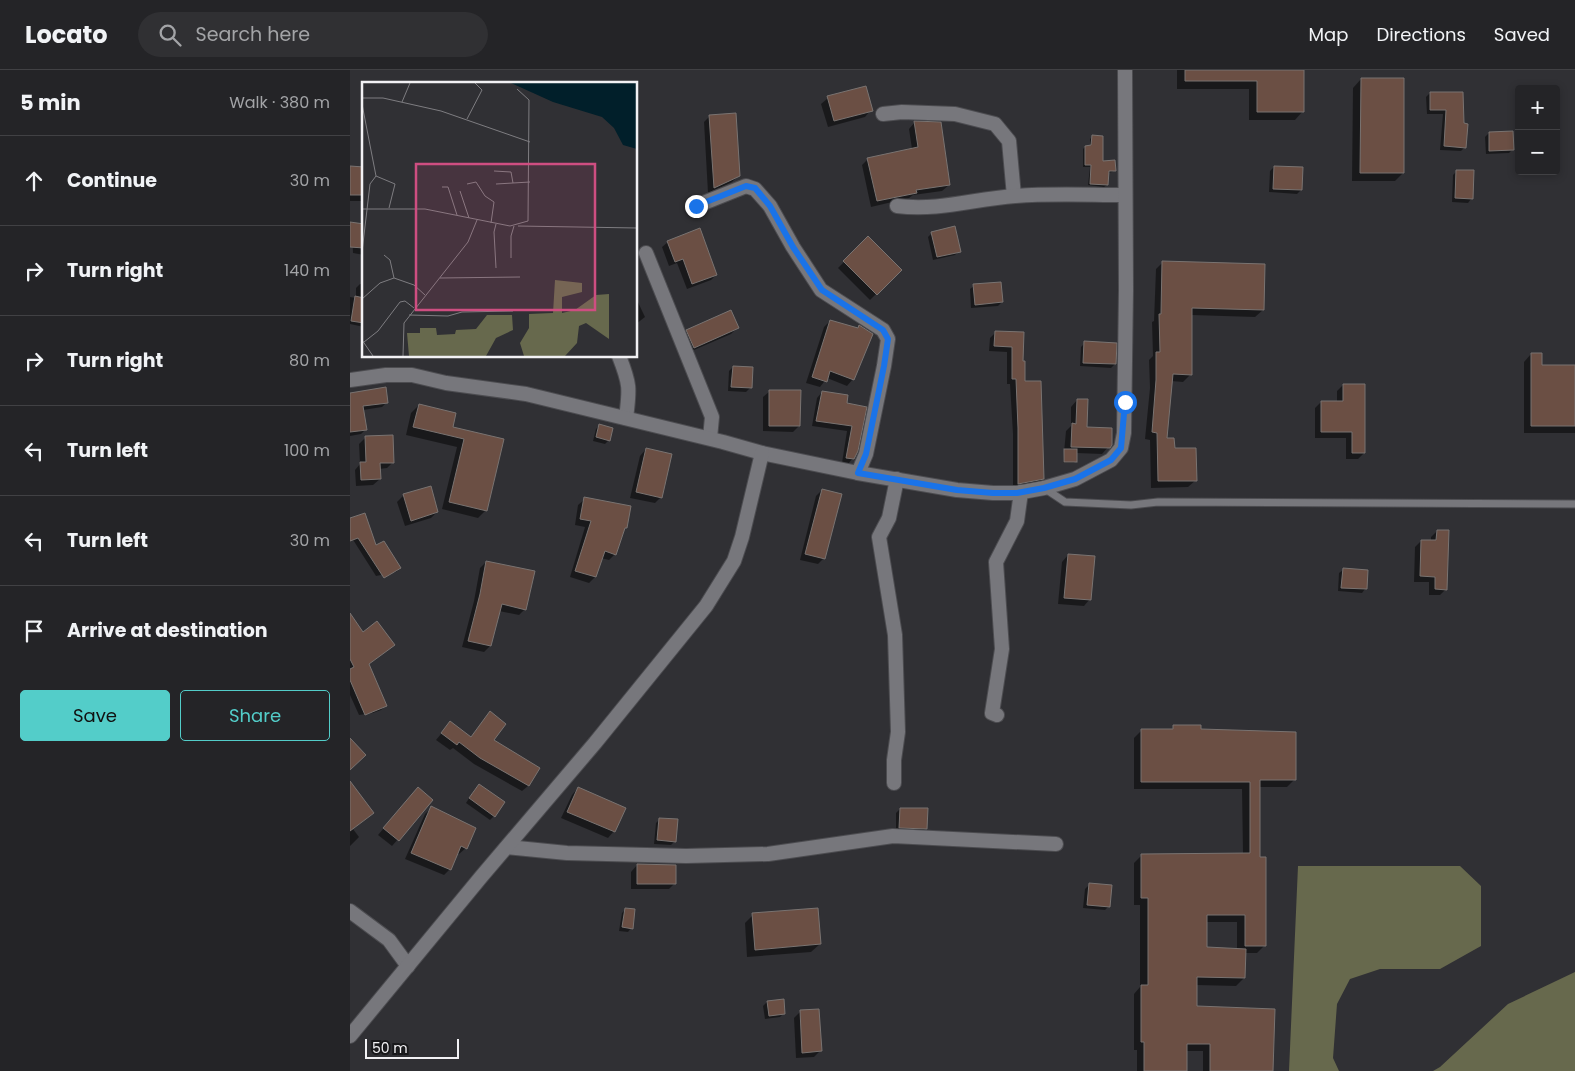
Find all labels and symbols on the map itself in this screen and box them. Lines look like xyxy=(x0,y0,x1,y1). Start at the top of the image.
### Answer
inset map xyxy=(362,82,638,358)
route end xyxy=(685,195,708,218)
route start xyxy=(1114,391,1137,414)
scale bar xyxy=(365,1036,459,1059)

